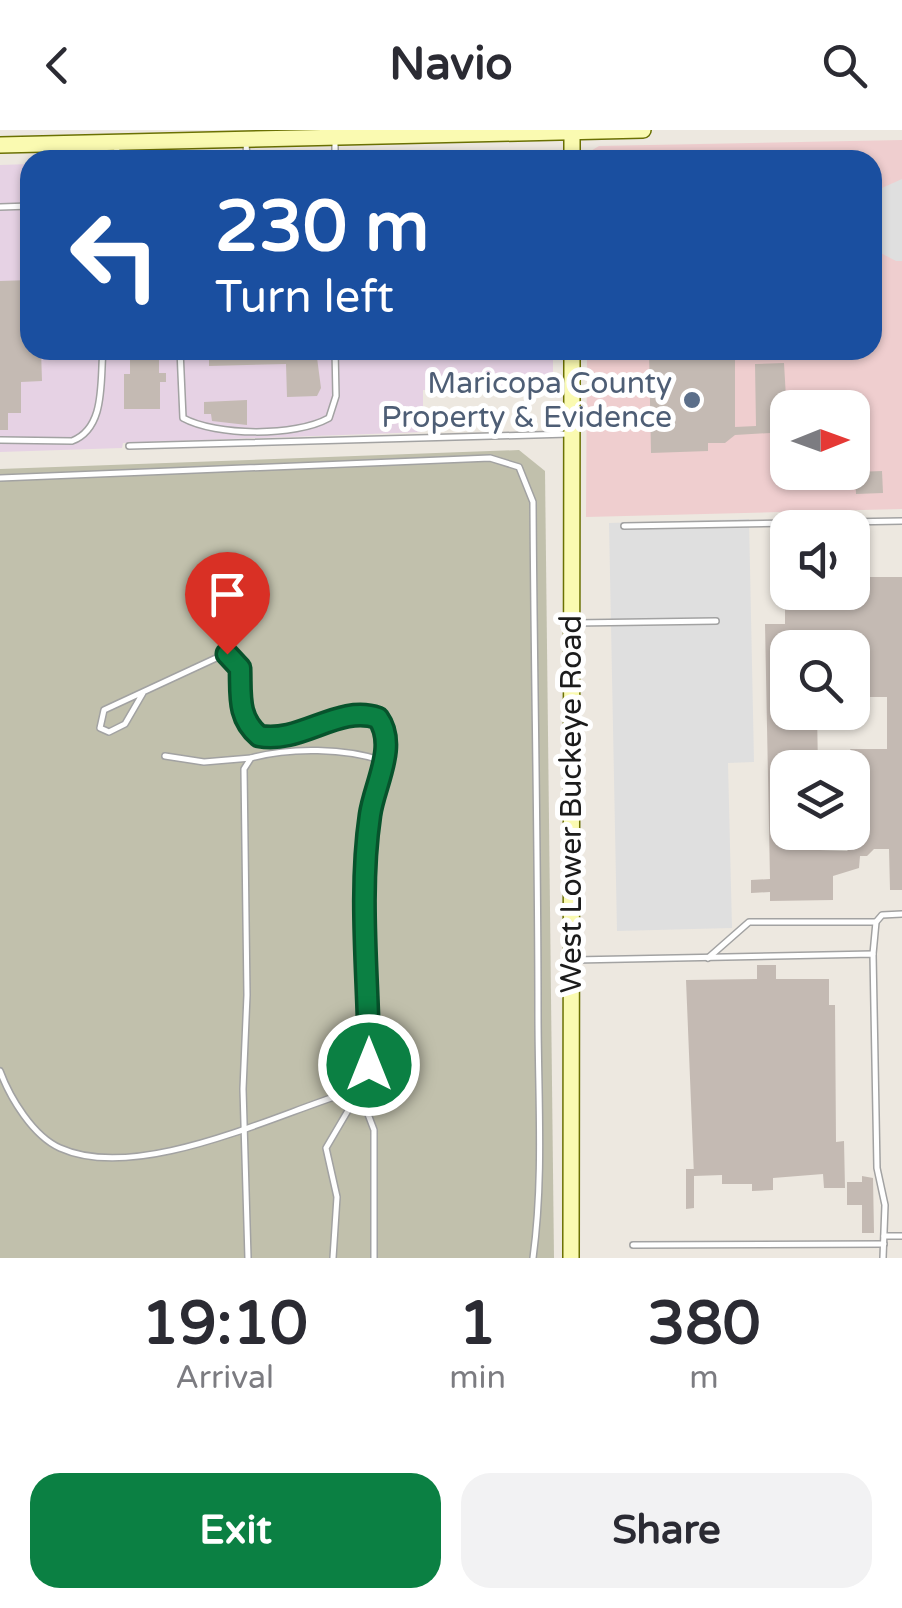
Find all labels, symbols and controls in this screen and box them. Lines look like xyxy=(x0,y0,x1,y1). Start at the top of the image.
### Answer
icon: back xyxy=(30,38,85,93)
text: Navio xyxy=(389,38,513,92)
icon: search xyxy=(817,38,872,93)
text: 230 m xyxy=(215,186,429,270)
icon: left xyxy=(50,190,180,320)
text: Turn left xyxy=(215,271,394,325)
place label: Maricopa County Property & Evidence xyxy=(381,365,672,436)
marker: Maricopa County Property & Evidence xyxy=(681,389,703,411)
north arrow xyxy=(770,390,870,490)
map controls xyxy=(770,390,870,850)
button: sound xyxy=(770,510,870,610)
pin xyxy=(185,552,270,655)
icon: arrive xyxy=(200,567,255,622)
street label: West Lower Buckeye Road xyxy=(553,615,590,993)
button: search xyxy=(770,630,870,730)
button: layers xyxy=(770,750,870,850)
position arrow xyxy=(317,1013,421,1117)
text: 19:10 xyxy=(141,1288,308,1360)
text: 1 xyxy=(459,1288,496,1360)
text: 380 xyxy=(647,1288,761,1360)
text: Arrival xyxy=(175,1359,274,1397)
text: min xyxy=(449,1359,506,1397)
text: m xyxy=(689,1359,719,1397)
button: Exit xyxy=(30,1473,441,1588)
button: Share xyxy=(461,1473,872,1588)

